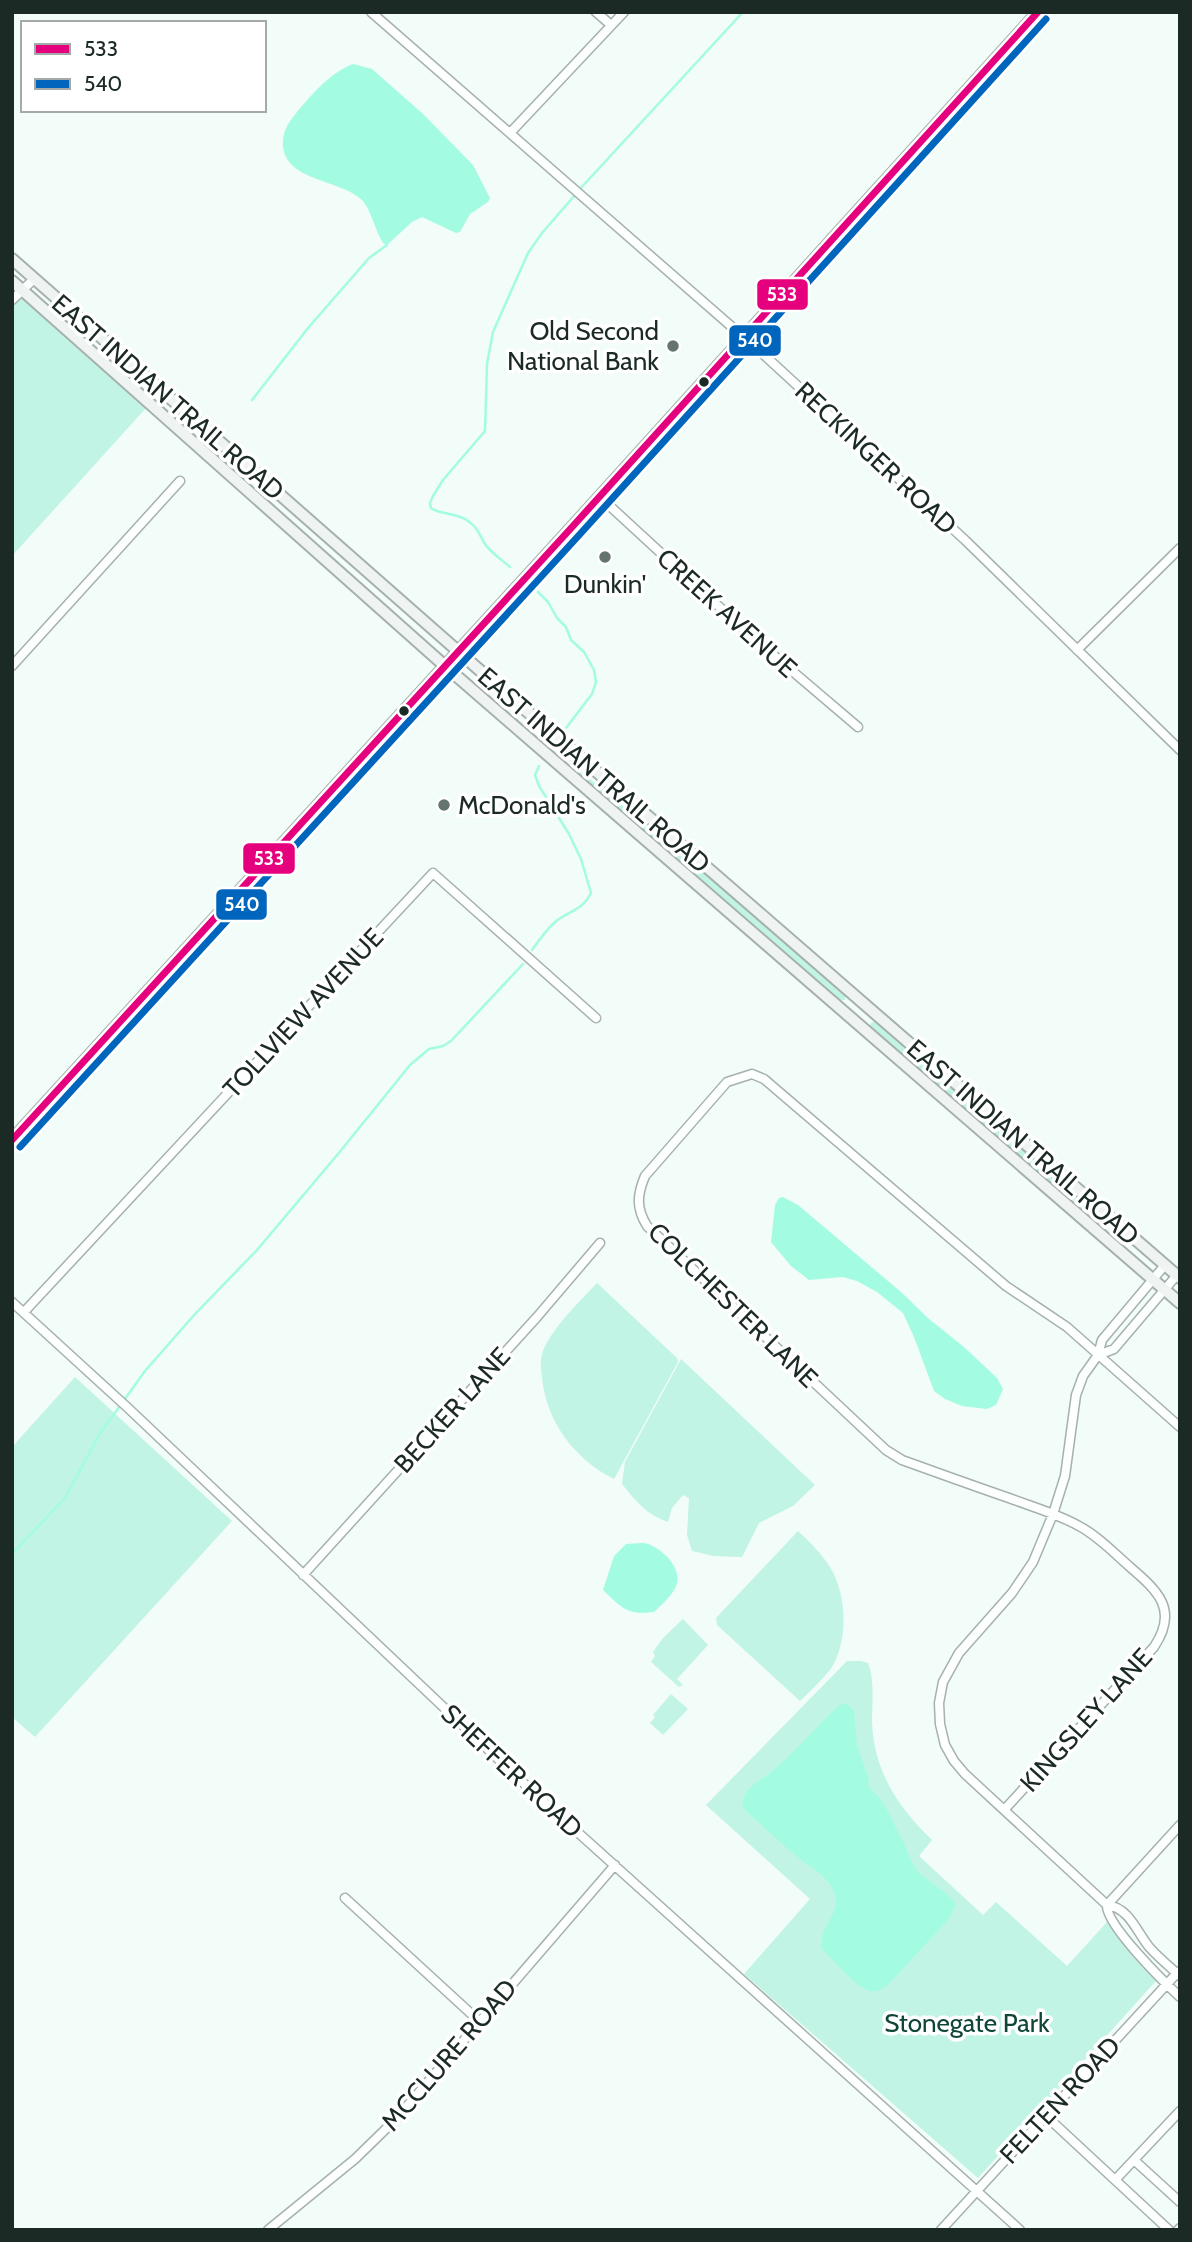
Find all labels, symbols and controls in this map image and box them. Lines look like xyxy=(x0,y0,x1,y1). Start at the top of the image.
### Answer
legend xyxy=(21,21,266,112)
text: 533 xyxy=(84,36,118,61)
text: 540 xyxy=(84,71,122,96)
line badge: 533 xyxy=(756,278,809,311)
text: 533 xyxy=(767,283,797,306)
street label: EAST INDIAN TRAIL ROAD xyxy=(45,287,291,507)
place label: Old Second National Bank xyxy=(507,315,659,377)
line badge: 540 xyxy=(728,324,782,357)
text: 540 xyxy=(737,329,773,352)
marker: Old Second National Bank xyxy=(665,338,681,354)
unlabelled marker xyxy=(697,375,711,389)
street label: RECKINGER ROAD xyxy=(789,375,963,541)
street label: CREEK AVENUE xyxy=(650,542,804,684)
marker: Dunkin' xyxy=(597,549,613,565)
place label: Dunkin' xyxy=(564,568,646,600)
street label: EAST INDIAN TRAIL ROAD xyxy=(471,660,717,880)
unlabelled marker xyxy=(397,704,411,718)
place label: McDonald's xyxy=(458,789,586,821)
marker: McDonald's xyxy=(436,797,452,813)
line badge: 533 xyxy=(242,842,296,875)
text: 533 xyxy=(254,847,284,870)
line badge: 540 xyxy=(215,888,268,921)
text: 540 xyxy=(224,893,260,916)
street label: TOLLVIEW AVENUE xyxy=(216,921,390,1105)
street label: EAST INDIAN TRAIL ROAD xyxy=(900,1032,1146,1252)
street label: COLCHESTER LANE xyxy=(641,1216,825,1394)
street label: BECKER LANE xyxy=(387,1341,517,1479)
street label: KINGSLEY LANE xyxy=(1013,1642,1159,1798)
street label: SHEFFER ROAD xyxy=(435,1697,589,1845)
street label: MCCLURE ROAD xyxy=(375,1973,523,2137)
park label: Stonegate Park xyxy=(884,2007,1050,2039)
street label: FELTEN ROAD xyxy=(993,2030,1127,2170)

